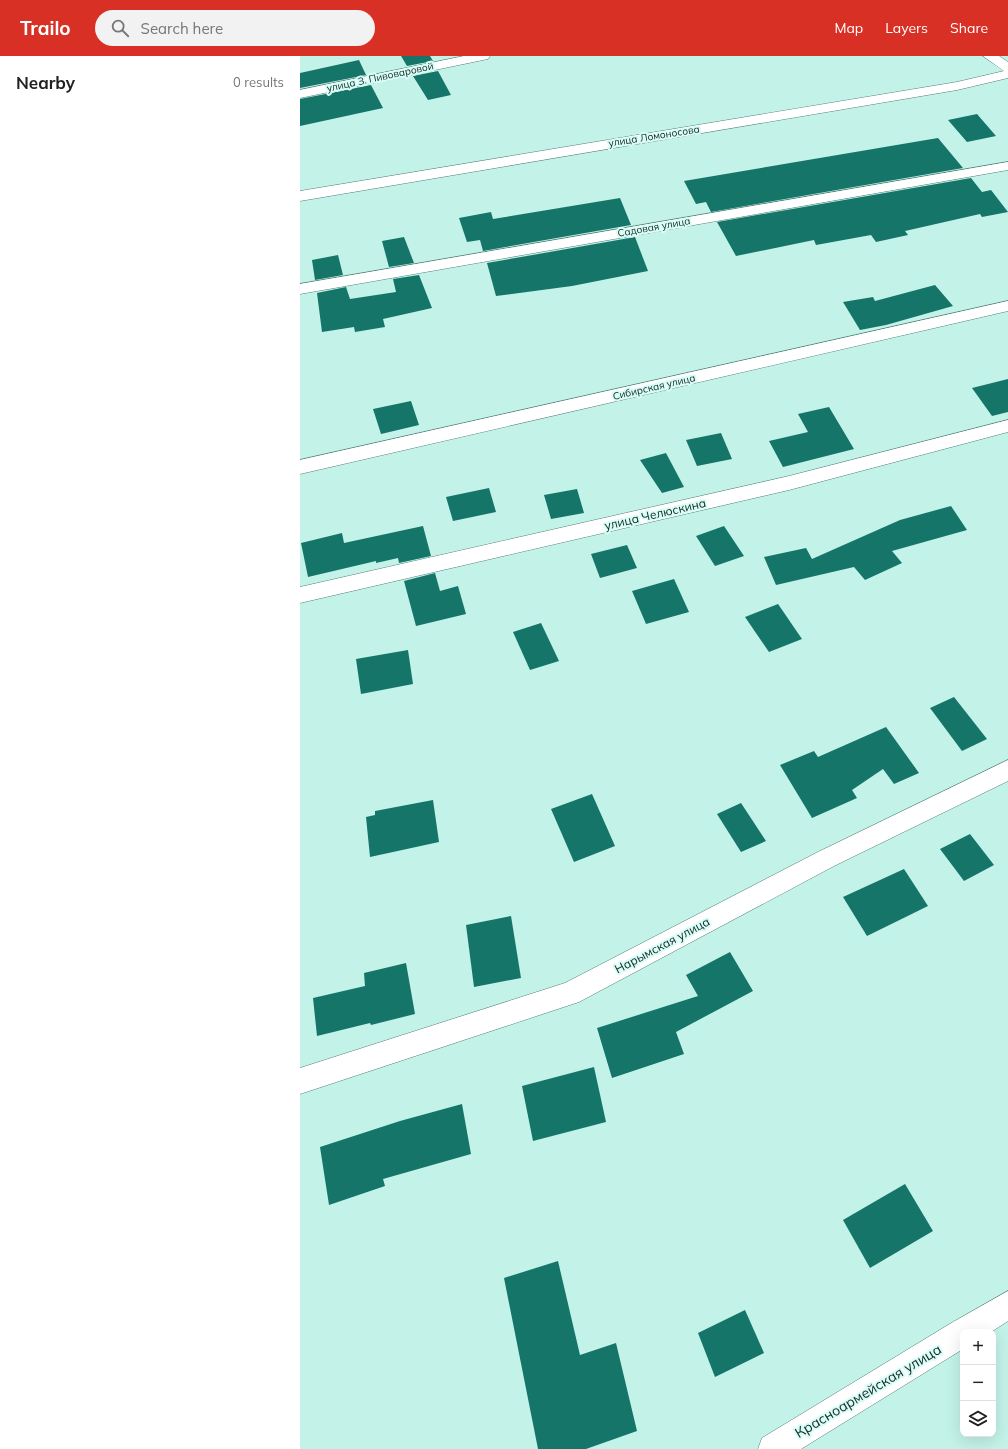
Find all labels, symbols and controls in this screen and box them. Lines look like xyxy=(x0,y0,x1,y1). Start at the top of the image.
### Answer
search box xyxy=(95,10,375,46)
text: Trailo xyxy=(20,16,71,40)
icon: search xyxy=(109,17,131,39)
text: Search here xyxy=(141,19,223,38)
text: Map xyxy=(834,19,863,37)
text: Layers xyxy=(885,19,928,37)
text: Share xyxy=(950,19,988,37)
street label: улица З. Пивоваровой xyxy=(325,59,435,95)
text: Nearby xyxy=(16,72,75,93)
text: 0 results xyxy=(233,74,284,90)
street label: улица Ломоносова xyxy=(608,122,700,150)
street label: Садовая улица xyxy=(617,214,691,240)
street label: Сибирская улица xyxy=(611,371,697,403)
street label: улица Челюскина xyxy=(603,495,707,533)
street label: Нарымская улица xyxy=(612,914,712,976)
map controls xyxy=(960,1329,996,1437)
button: + xyxy=(960,1329,996,1365)
street label: Красноармейская улица xyxy=(791,1340,945,1442)
button: − xyxy=(960,1365,996,1401)
button: layers xyxy=(960,1401,996,1437)

